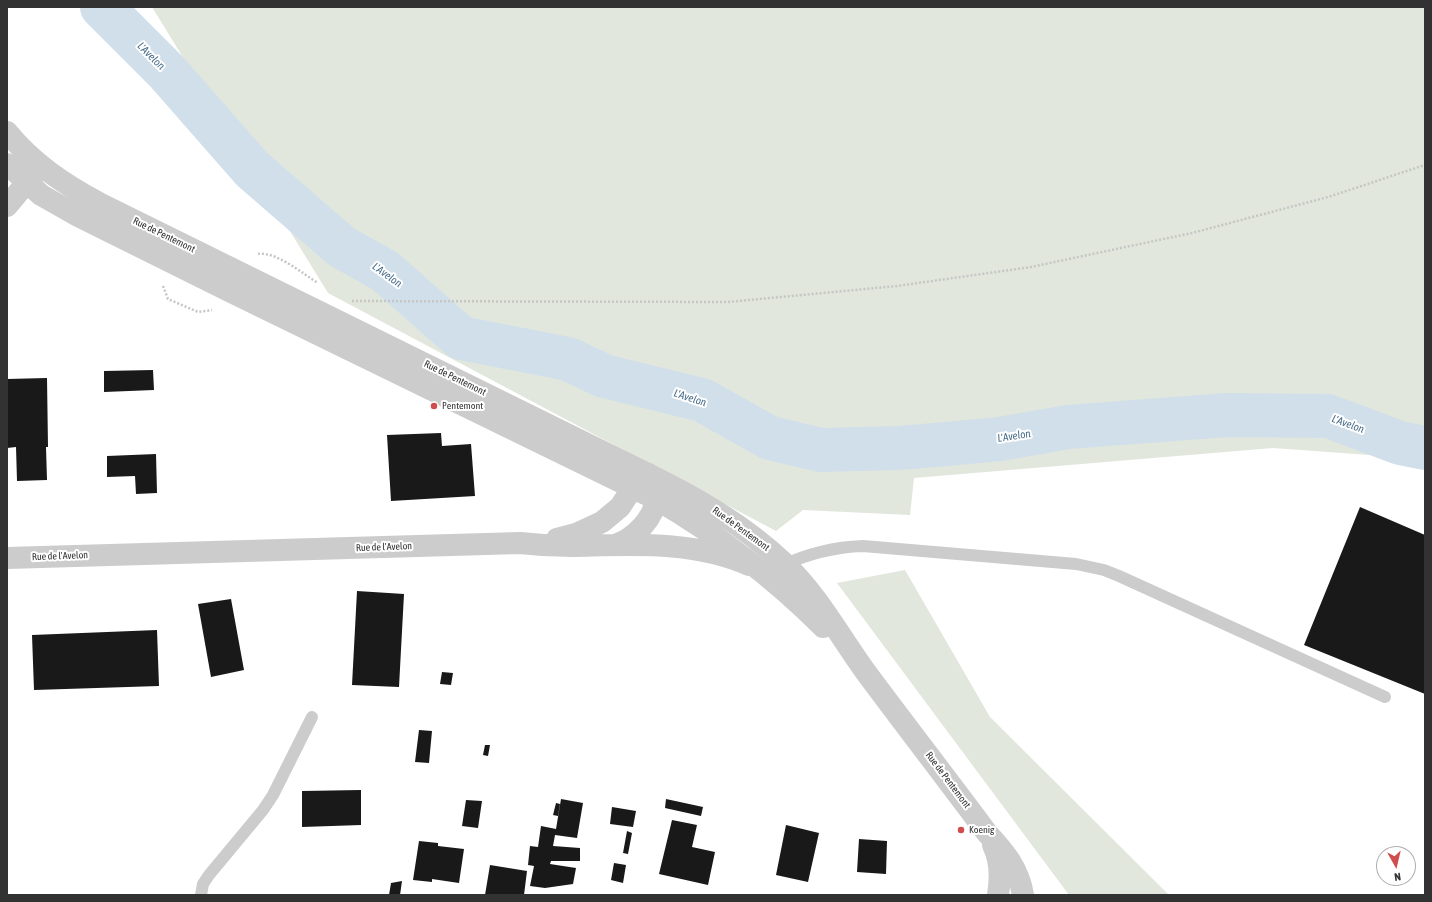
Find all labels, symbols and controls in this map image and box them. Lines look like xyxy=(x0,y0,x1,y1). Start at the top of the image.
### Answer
water label: L'Avelon xyxy=(134,39,168,73)
street label: Rue de Pentemont xyxy=(131,215,197,255)
water label: L'Avelon xyxy=(370,260,404,290)
street label: Rue de Pentemont xyxy=(422,358,488,398)
water label: L'Avelon xyxy=(672,387,708,409)
place label: Pentemont xyxy=(442,400,483,412)
marker: Pentemont xyxy=(429,401,439,411)
water label: L'Avelon xyxy=(1330,412,1366,436)
water label: L'Avelon xyxy=(996,427,1032,445)
street label: Rue de Pentemont xyxy=(710,504,772,554)
street label: Rue de l'Avelon xyxy=(356,540,412,554)
street label: Rue de l'Avelon xyxy=(32,549,88,563)
street label: Rue de Pentemont xyxy=(923,749,973,811)
place label: Koenig xyxy=(969,824,994,836)
marker: Koenig xyxy=(956,825,966,835)
north arrow xyxy=(1376,846,1416,886)
text: N xyxy=(1393,870,1402,883)

